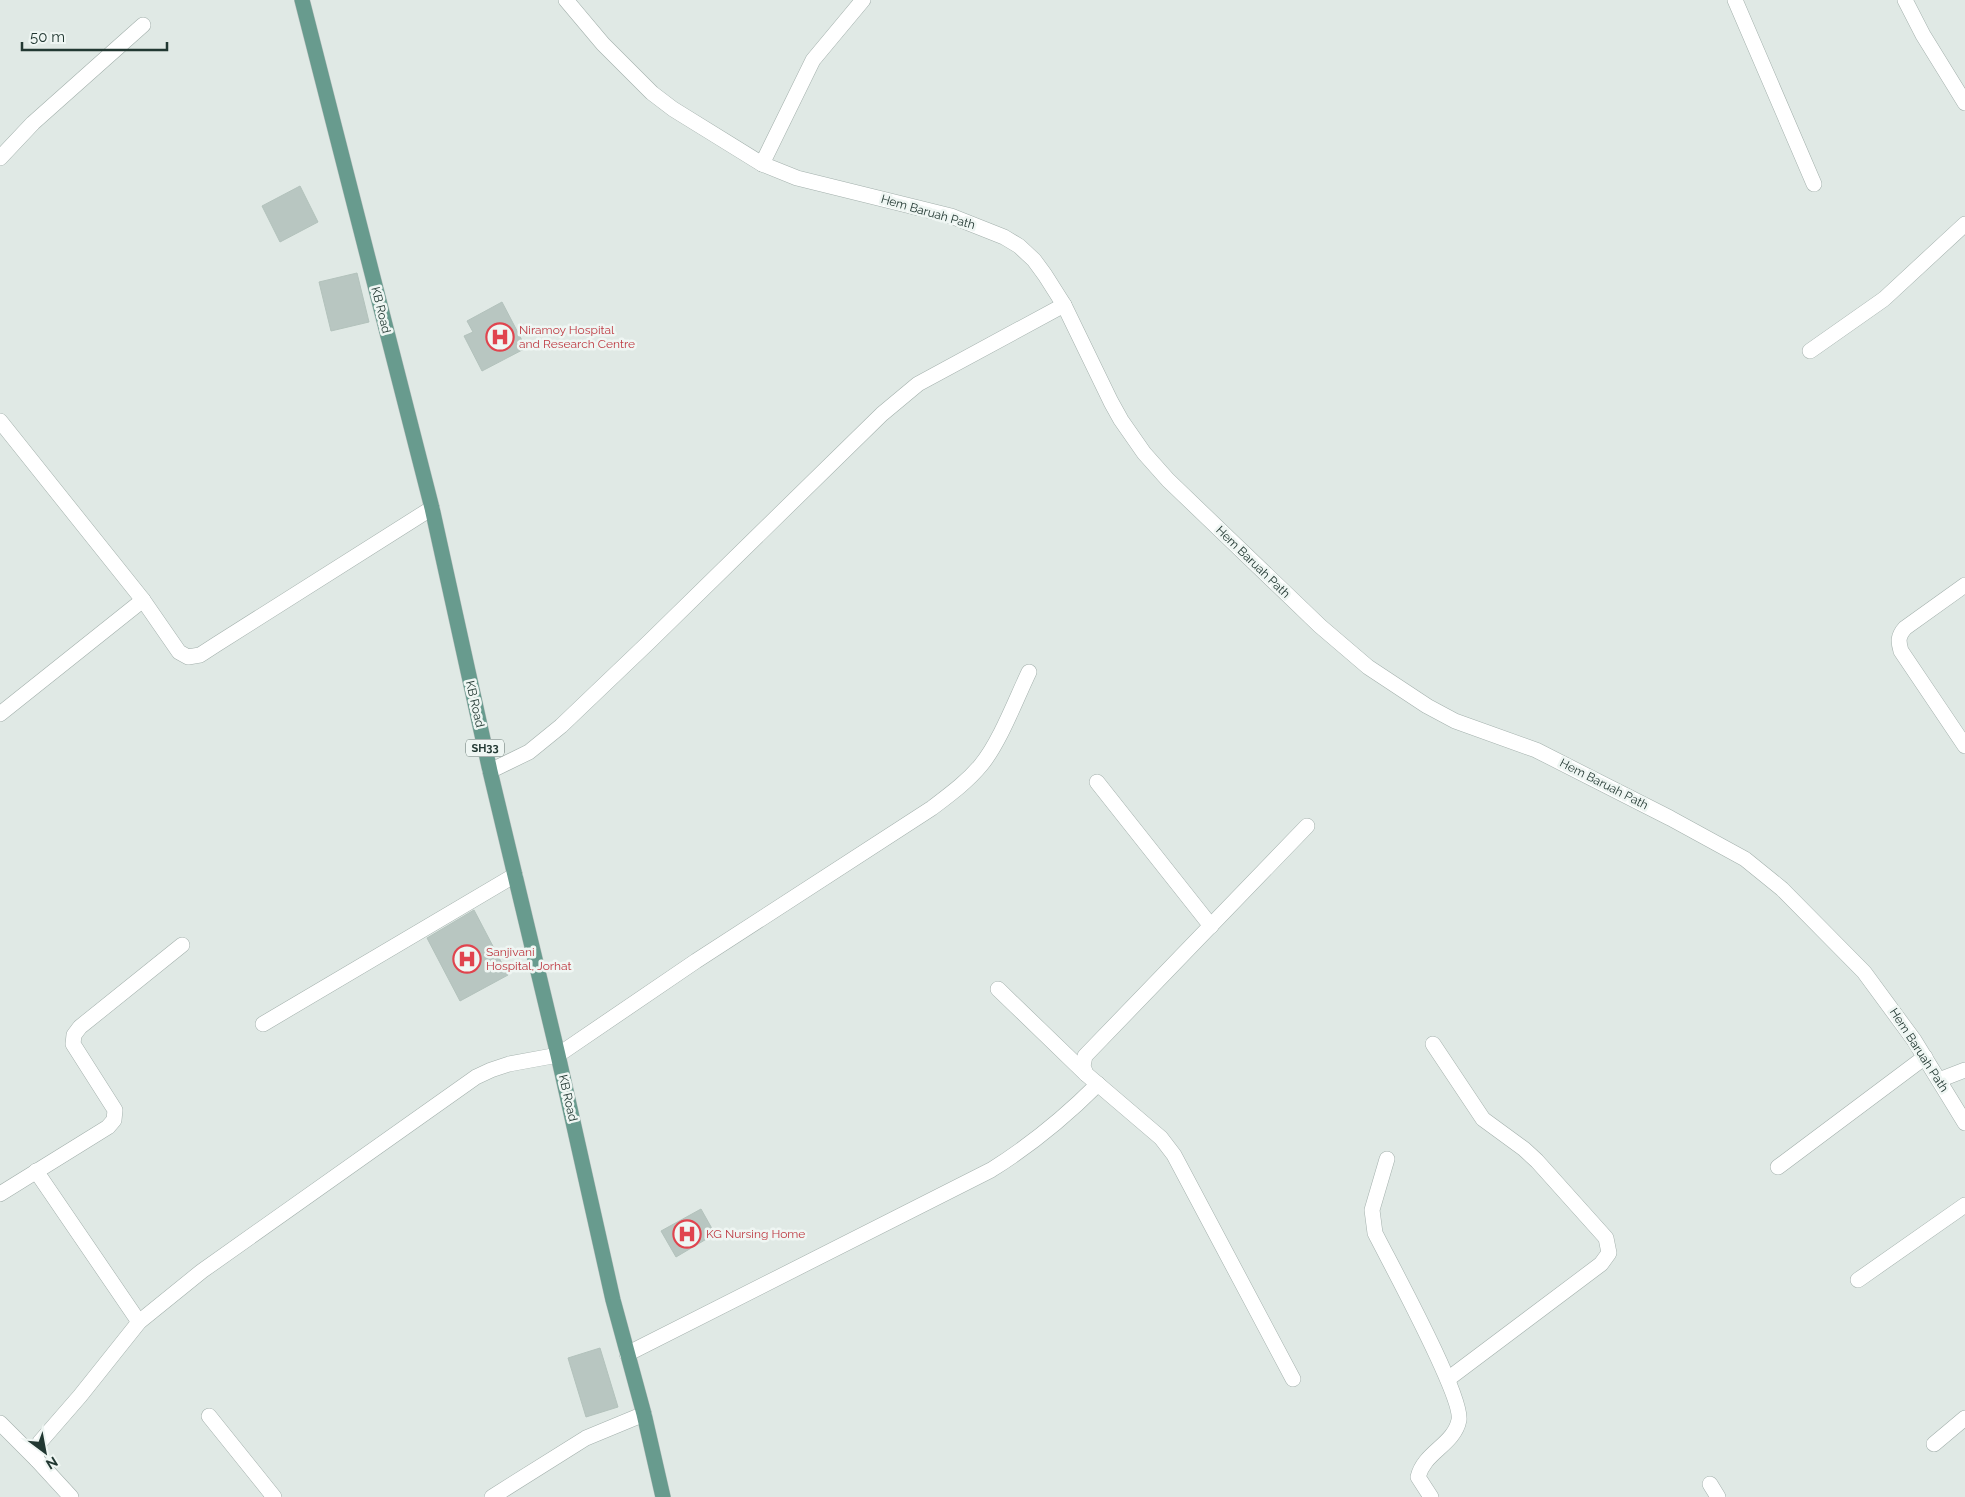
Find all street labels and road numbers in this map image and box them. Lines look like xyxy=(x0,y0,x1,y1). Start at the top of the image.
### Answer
street label: Hem Baruah Path xyxy=(879,192,977,232)
street label: KB Road xyxy=(368,285,394,335)
street label: Hem Baruah Path xyxy=(1213,523,1293,601)
street label: KB Road xyxy=(463,679,487,729)
road number: SH33 xyxy=(466,740,504,756)
street label: Hem Baruah Path xyxy=(1557,756,1651,812)
street label: Hem Baruah Path xyxy=(1887,1005,1951,1095)
street label: KB Road xyxy=(556,1073,580,1123)

